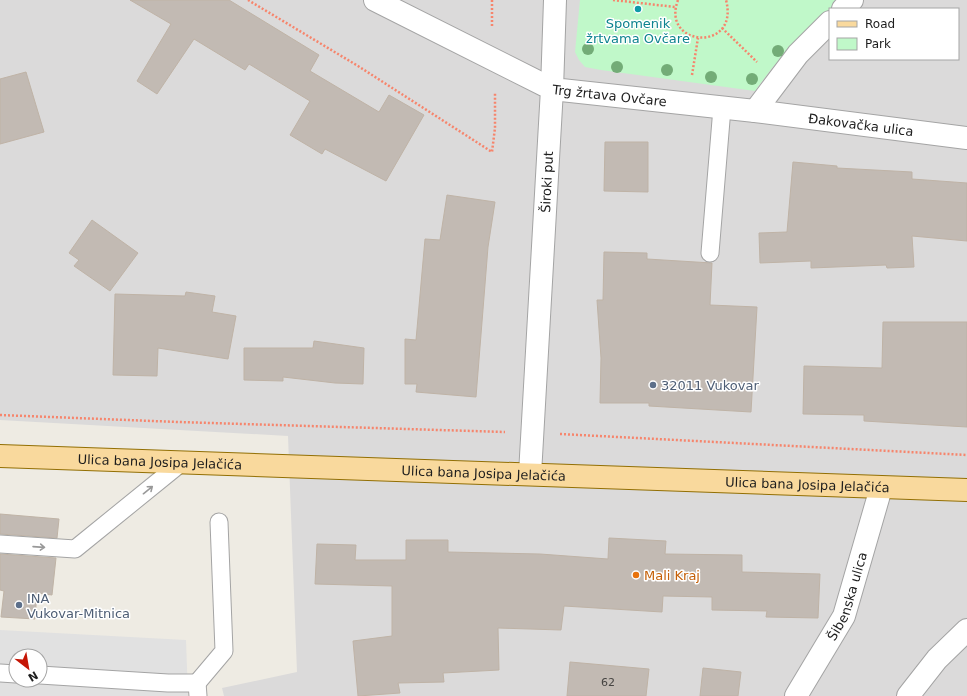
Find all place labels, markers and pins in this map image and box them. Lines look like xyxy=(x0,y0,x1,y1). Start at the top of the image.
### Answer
marker: Spomenik žrtvama Ovčare xyxy=(633,4,643,14)
place label: Spomenik žrtvama Ovčare xyxy=(586,16,690,46)
place label: 32011 Vukovar xyxy=(661,378,759,393)
marker: 32011 Vukovar xyxy=(648,380,658,390)
place label: Mali Kraj xyxy=(644,568,700,583)
marker: Mali Kraj xyxy=(631,570,641,580)
place label: INA Vukovar-Mitnica xyxy=(27,591,130,621)
marker: INA Vukovar-Mitnica xyxy=(14,600,24,610)

